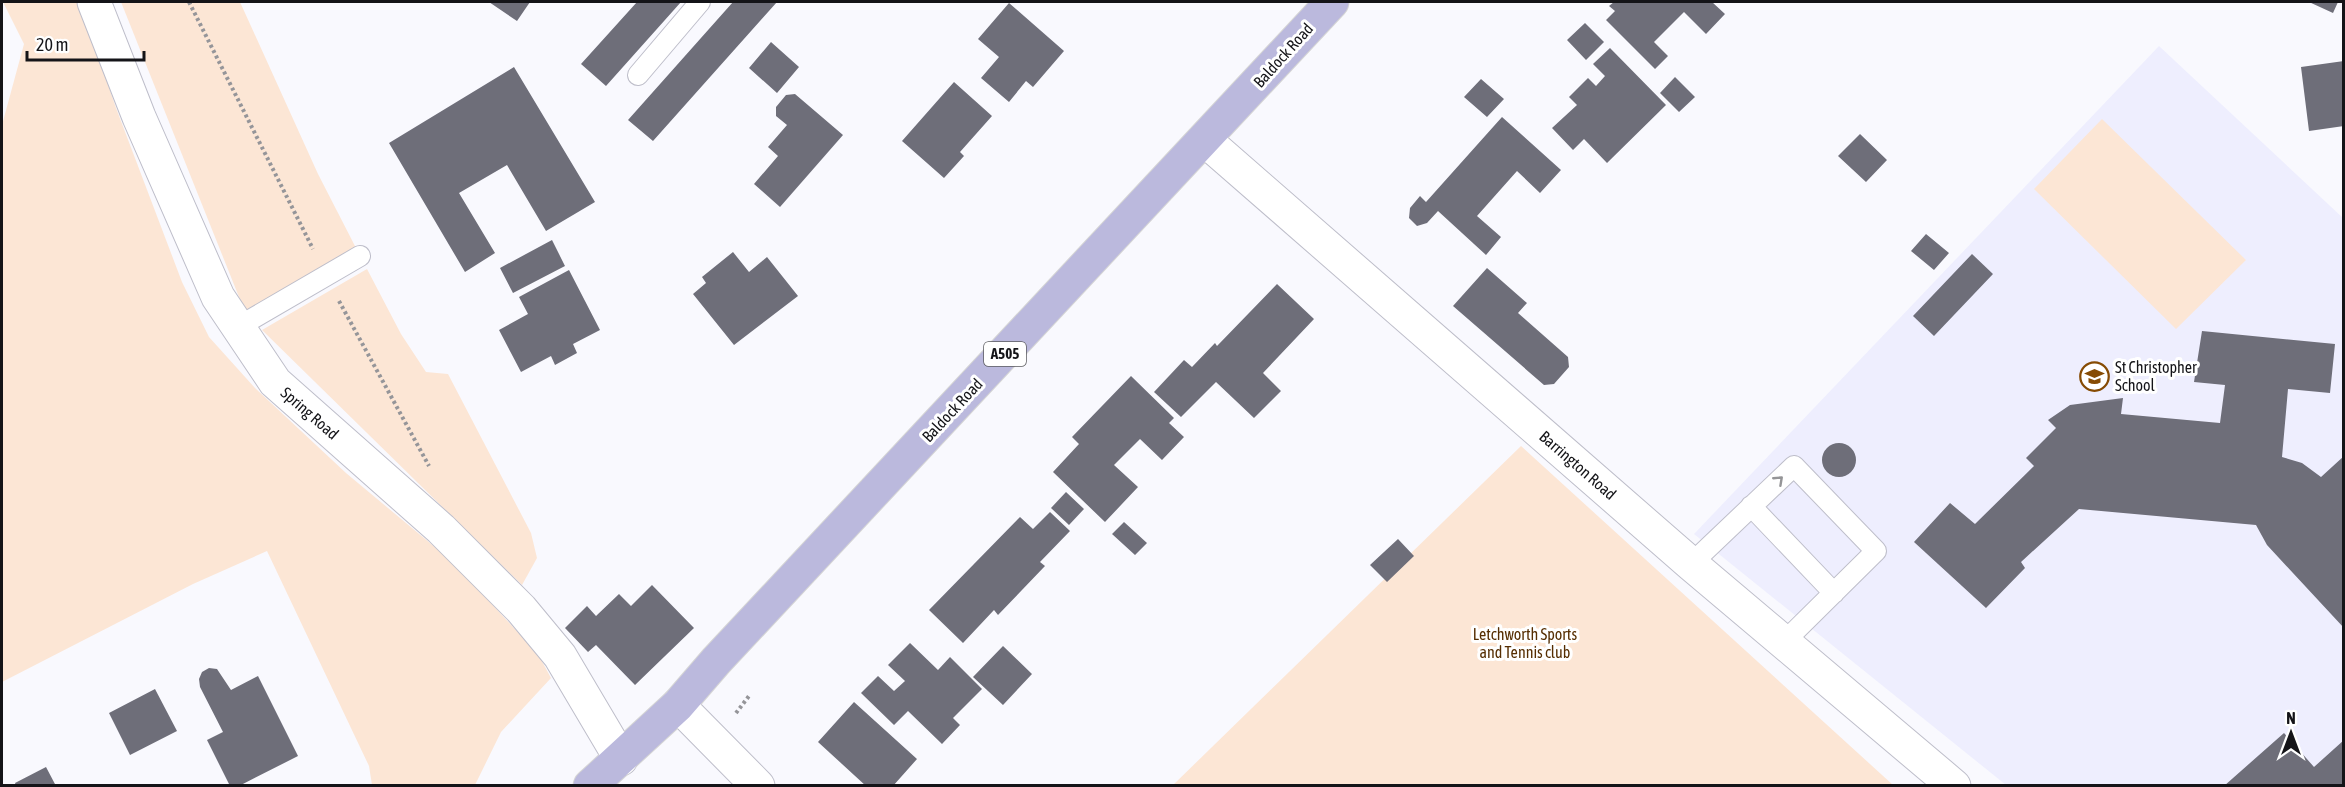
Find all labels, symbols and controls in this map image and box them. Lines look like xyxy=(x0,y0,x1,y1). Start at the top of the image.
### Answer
street label: Baldock Road xyxy=(1250,19,1316,91)
scale bar xyxy=(27,24,144,62)
text: 20 m xyxy=(36,34,68,55)
road number: A505 xyxy=(984,342,1026,366)
place label: St Christopher School xyxy=(2115,358,2197,394)
school or university icon: St Christopher School xyxy=(2078,360,2110,392)
street label: Baldock Road xyxy=(918,375,986,445)
street label: Spring Road xyxy=(277,383,342,444)
street label: Barrington Road xyxy=(1535,427,1620,504)
one-way arrow xyxy=(1772,476,1783,487)
park label: Letchworth Sports and Tennis club xyxy=(1473,625,1577,661)
north arrow xyxy=(2261,703,2321,763)
text: N xyxy=(2286,709,2296,727)

